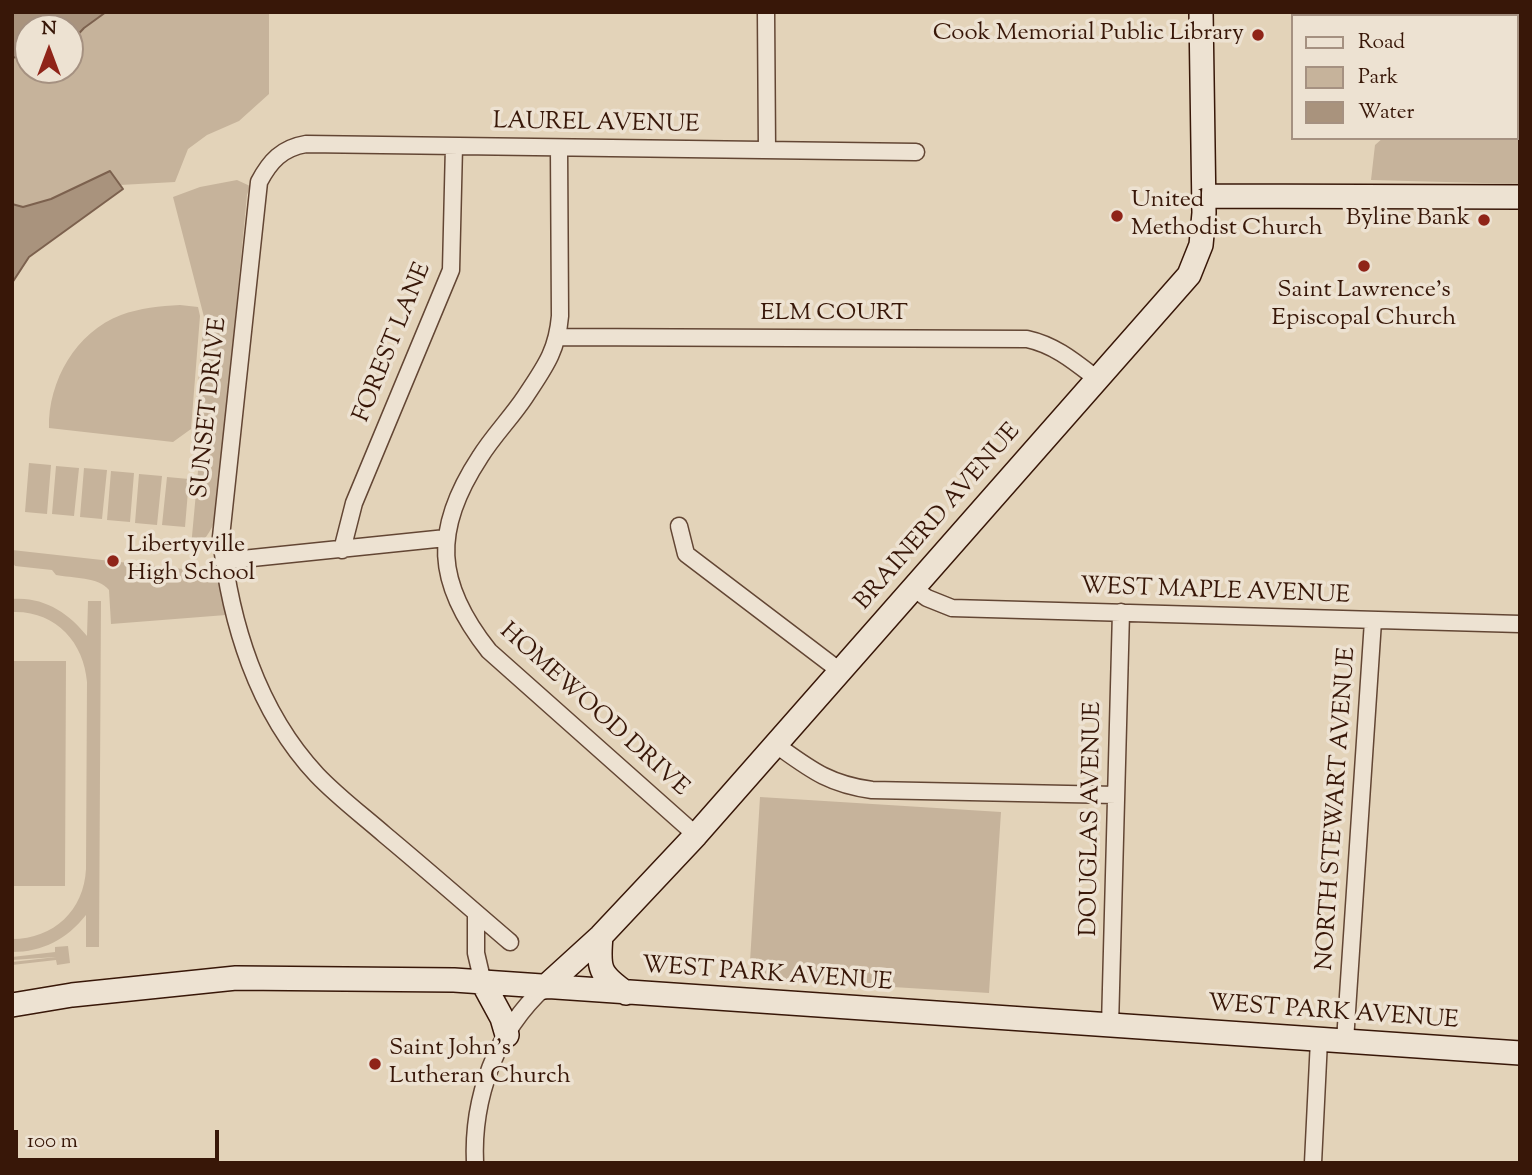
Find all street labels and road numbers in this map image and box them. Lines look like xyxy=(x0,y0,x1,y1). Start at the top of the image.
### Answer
street label: LAUREL AVENUE xyxy=(492,109,700,141)
street label: FOREST LANE xyxy=(349,259,439,427)
street label: ELM COURT xyxy=(760,301,908,329)
street label: SUNSET DRIVE xyxy=(187,316,235,500)
street label: BRAINERD AVENUE xyxy=(850,419,1028,617)
street label: WEST MAPLE AVENUE xyxy=(1080,574,1350,612)
street label: HOMEWOOD DRIVE xyxy=(492,618,694,804)
street label: NORTH STEWART AVENUE xyxy=(1312,646,1364,972)
street label: DOUGLAS AVENUE xyxy=(1077,701,1109,937)
street label: WEST PARK AVENUE xyxy=(641,953,893,999)
street label: WEST PARK AVENUE xyxy=(1207,991,1459,1037)

